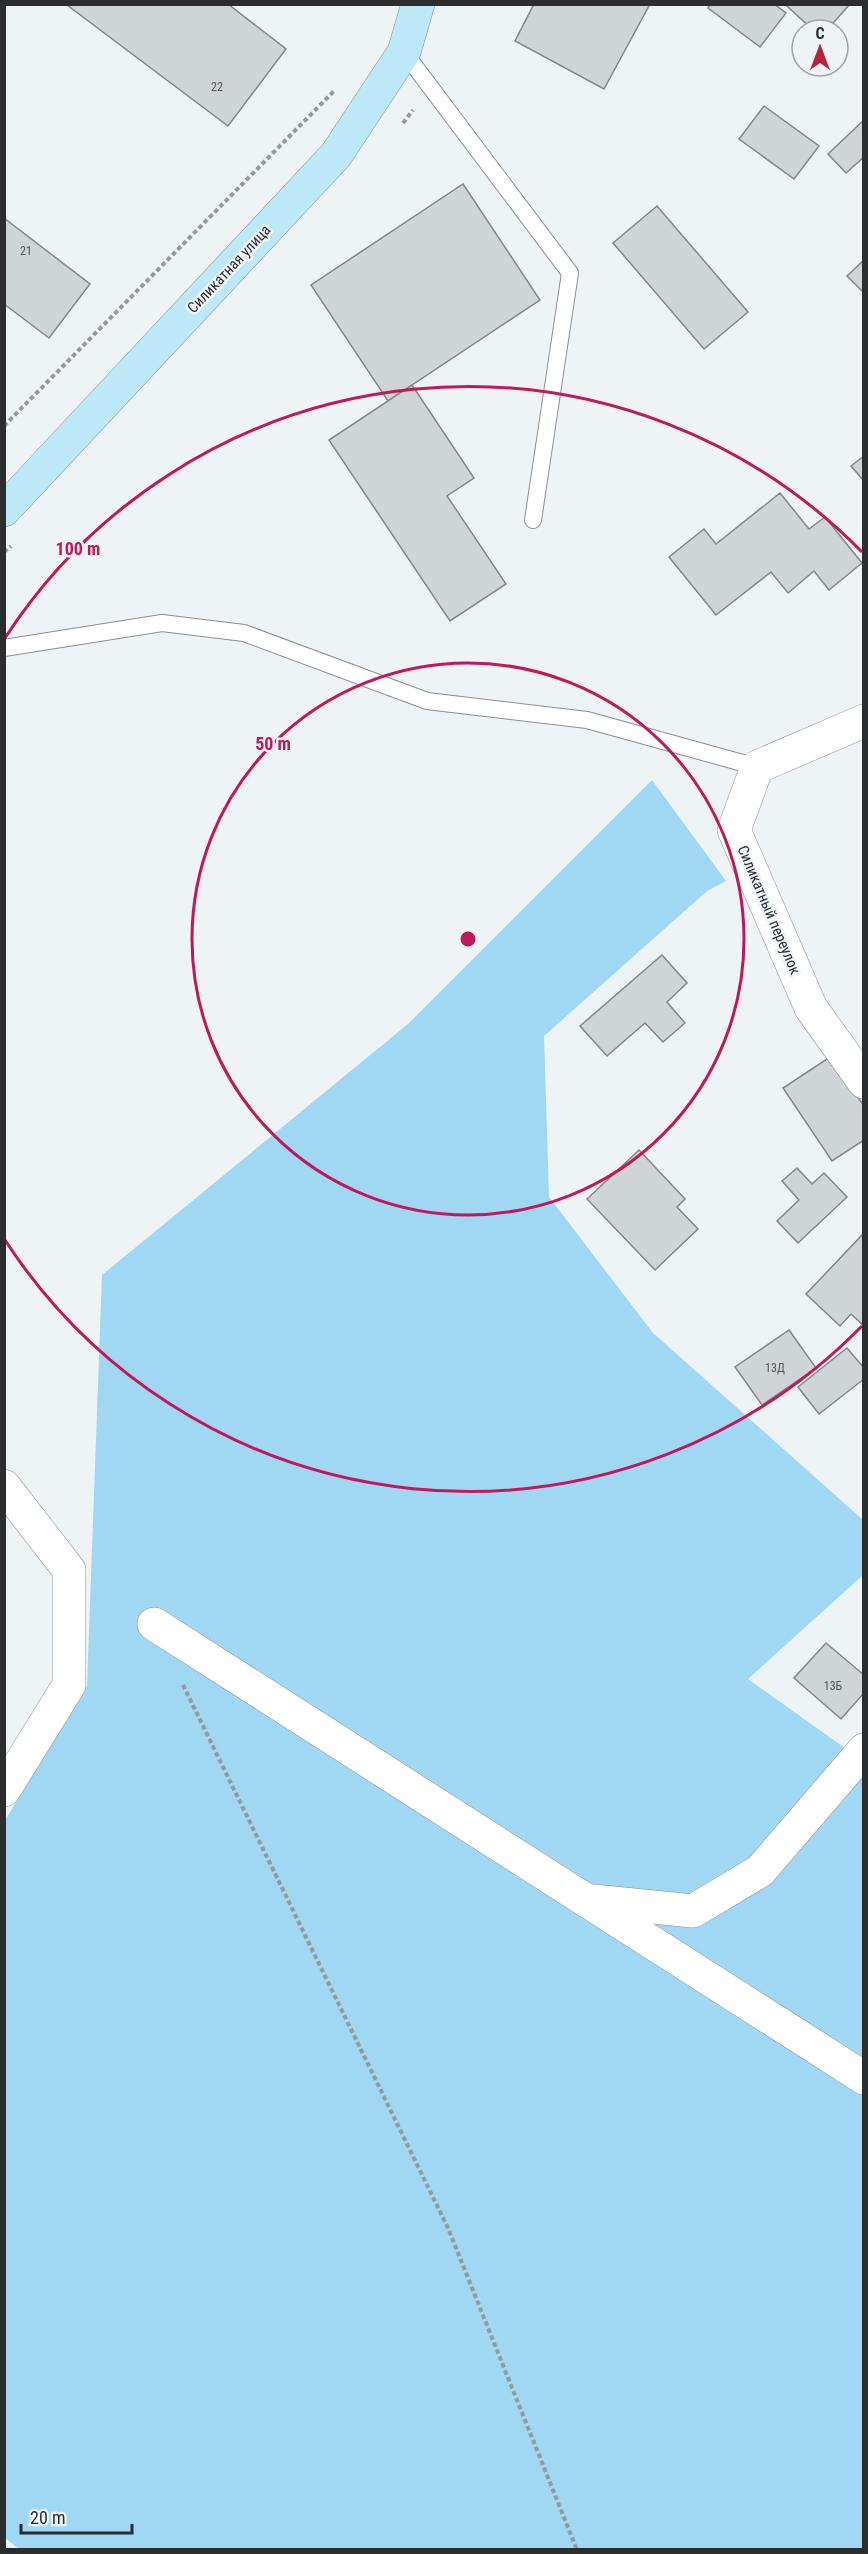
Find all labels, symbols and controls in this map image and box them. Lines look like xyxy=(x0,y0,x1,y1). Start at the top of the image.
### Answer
north arrow xyxy=(790,18,850,78)
text: С xyxy=(815,24,825,43)
house number: 22 xyxy=(211,80,223,94)
street label: Силикатная улица xyxy=(184,221,274,317)
house number: 21 xyxy=(20,244,32,258)
text: 100 m xyxy=(56,538,100,559)
text: 50 m xyxy=(255,733,291,754)
street label: Силикатный переулок xyxy=(734,843,804,977)
centre of rings xyxy=(458,929,478,949)
house number: 13Д xyxy=(765,1361,785,1375)
house number: 13Б xyxy=(824,1679,843,1693)
scale bar xyxy=(21,2497,132,2535)
text: 20 m xyxy=(30,2507,65,2528)

